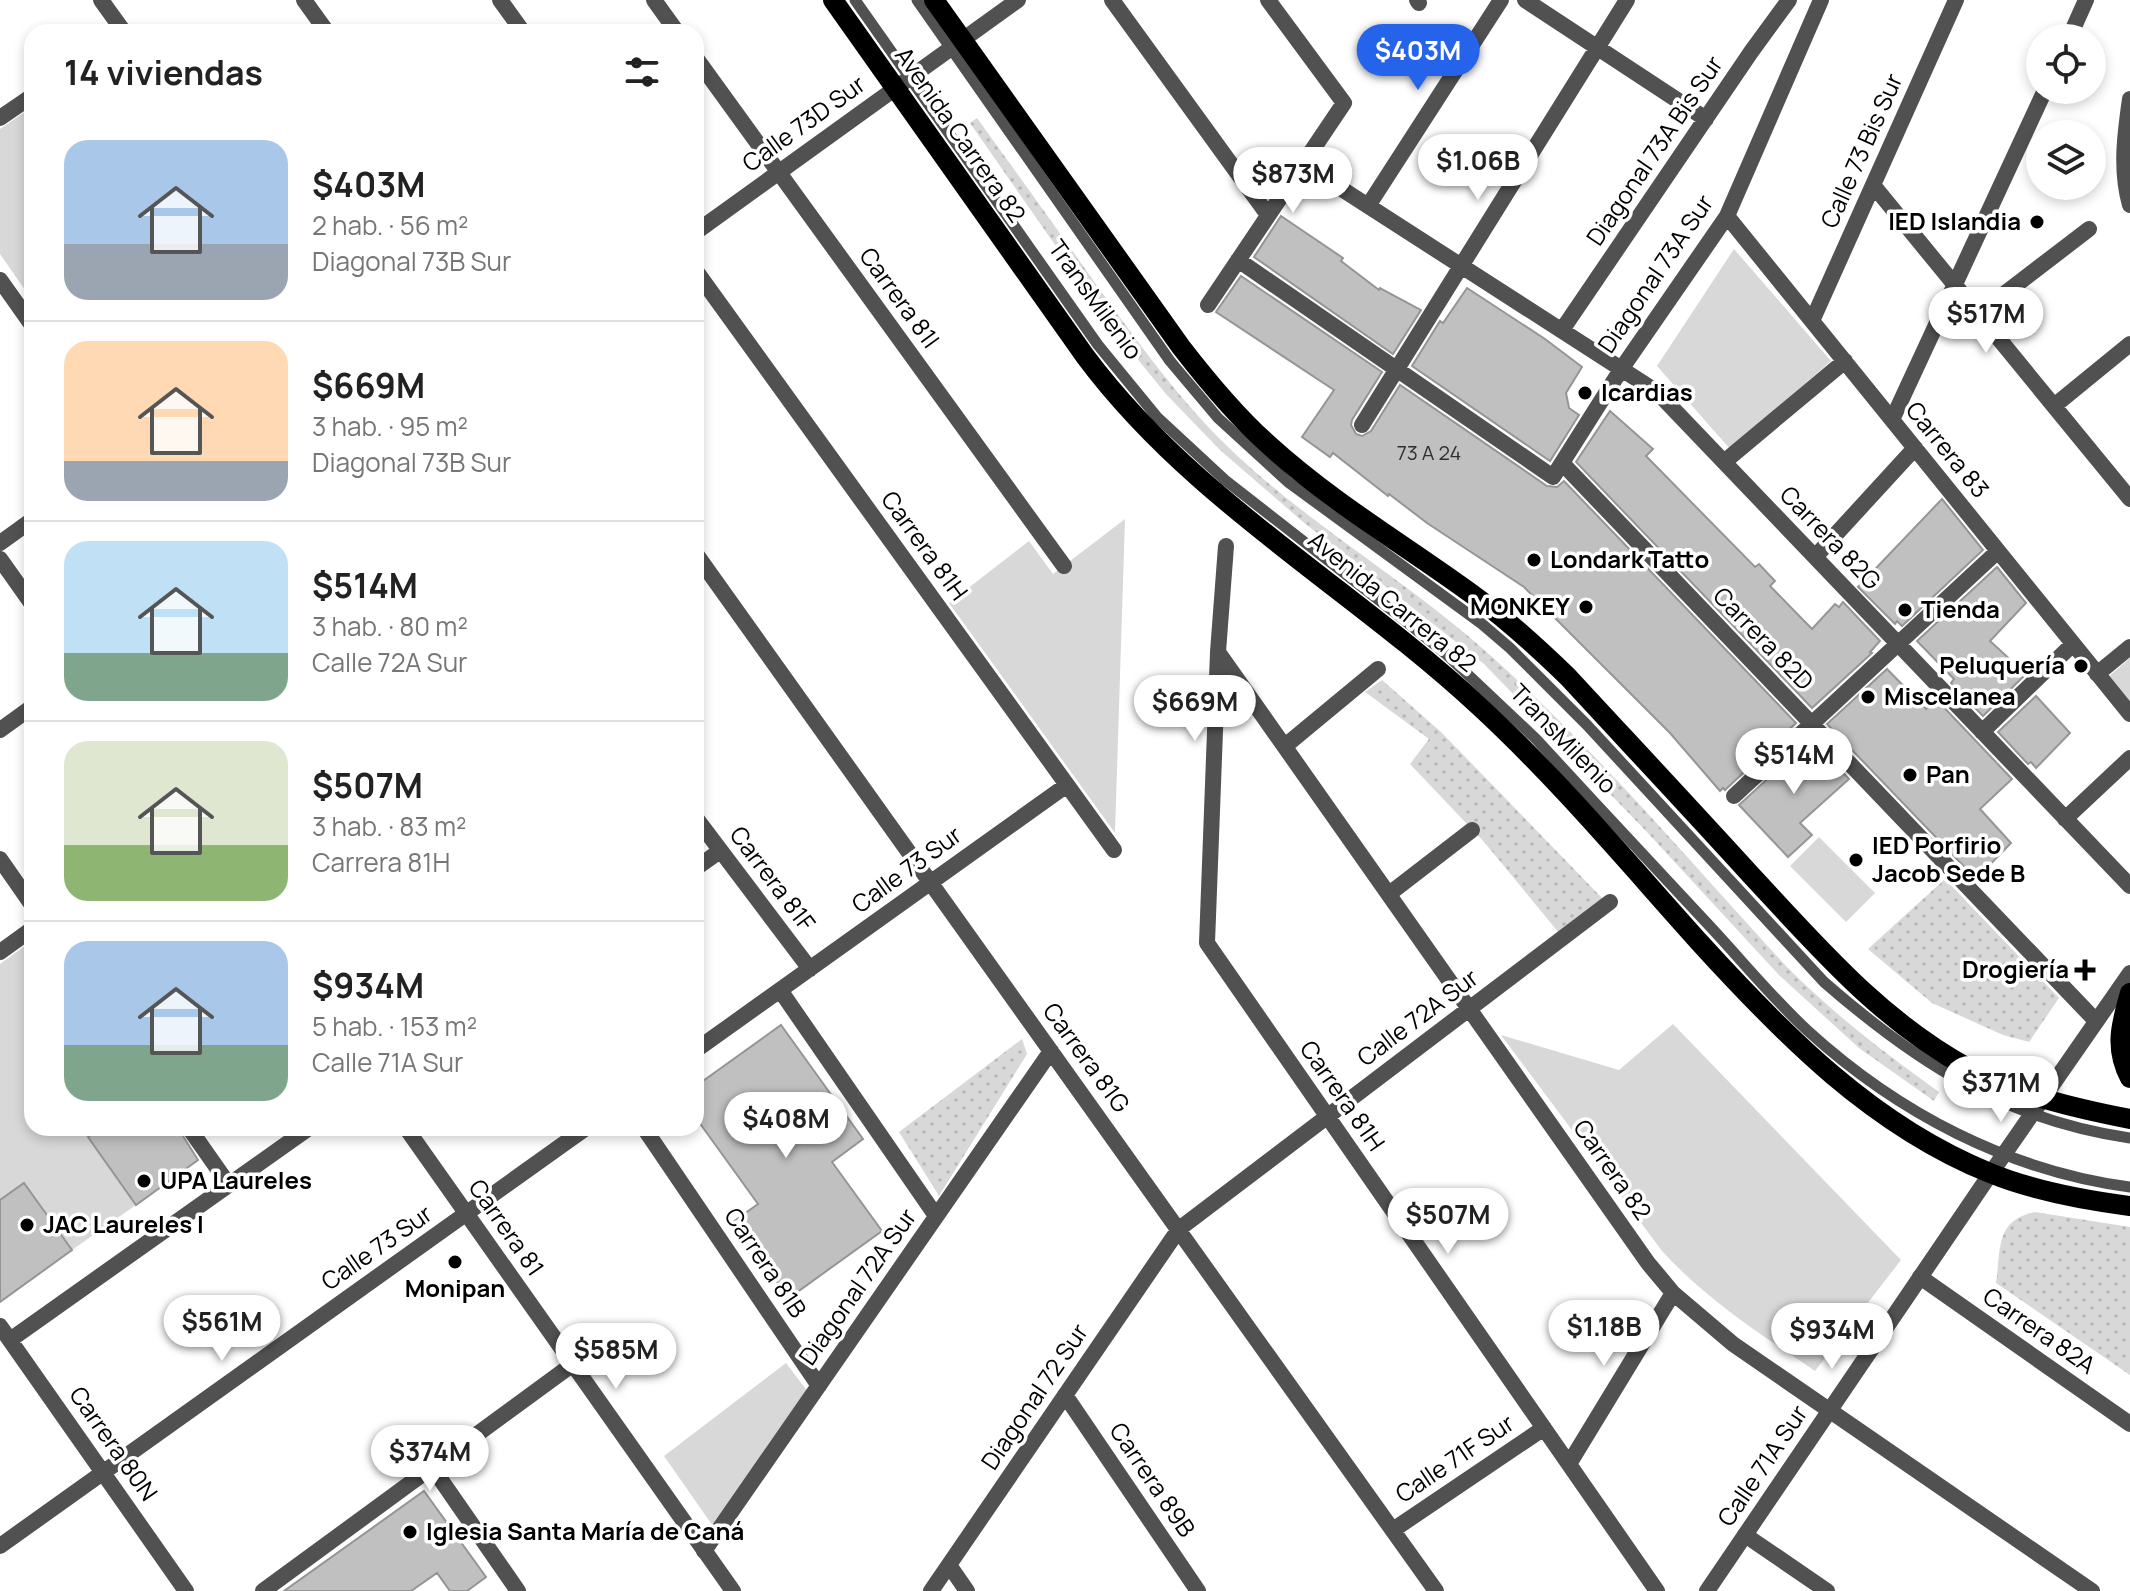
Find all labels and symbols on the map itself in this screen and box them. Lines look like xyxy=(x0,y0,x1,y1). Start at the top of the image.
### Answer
pin: $403M xyxy=(1362,24,1474,92)
street label: Avenida Carrera 82 xyxy=(888,40,1034,229)
street label: Diagonal 73A Bis Sur xyxy=(1578,49,1730,251)
street label: Calle 73D Sur xyxy=(735,67,872,179)
street label: Calle 73 Bis Sur xyxy=(1812,68,1910,233)
pin: $1.06B xyxy=(1413,134,1543,202)
pin: $873M xyxy=(1237,147,1349,215)
street label: Diagonal 73A Sur xyxy=(1589,187,1720,359)
place label: IED Islandia xyxy=(1888,204,2021,237)
marker: IED Islandia xyxy=(2028,213,2046,231)
street label: TransMilenio xyxy=(1042,233,1151,366)
street label: Carrera 81I xyxy=(853,240,948,354)
pin: $517M xyxy=(1930,287,2042,355)
place label: Icardias xyxy=(1601,375,1693,408)
marker: Icardias xyxy=(1576,384,1594,402)
street label: Carrera 83 xyxy=(1899,394,1997,504)
house number: 73 A 24 xyxy=(1397,439,1461,466)
street label: Carrera 82G xyxy=(1773,478,1889,596)
street label: Carrera 81H xyxy=(874,484,976,606)
street label: Avenida Carrera 82 xyxy=(1302,523,1484,679)
place label: Londark Tatto xyxy=(1550,542,1709,575)
marker: Londark Tatto xyxy=(1525,551,1543,569)
street label: Carrera 82D xyxy=(1706,579,1822,697)
place label: MONKEY xyxy=(1470,589,1570,622)
place label: Tienda xyxy=(1921,592,2000,625)
marker: MONKEY xyxy=(1577,598,1595,616)
marker: Tienda xyxy=(1896,601,1914,619)
place label: Peluquería xyxy=(1939,648,2065,681)
marker: Peluquería xyxy=(2072,657,2090,675)
pin: $669M xyxy=(1139,675,1251,743)
street label: TransMilenio xyxy=(1503,676,1625,800)
place label: Miscelanea xyxy=(1884,679,2016,712)
marker: Miscelanea xyxy=(1859,688,1877,706)
pin: $514M xyxy=(1738,728,1850,796)
place label: Pan xyxy=(1926,757,1970,790)
marker: Pan xyxy=(1901,766,1919,784)
street label: Calle 73 Sur xyxy=(844,818,968,920)
street label: Carrera 81F xyxy=(723,819,823,937)
place label: IED Porfirio Jacob Sede B xyxy=(1872,828,2025,889)
marker: IED Porfirio Jacob Sede B xyxy=(1847,851,1865,869)
place label: Drogiería xyxy=(1962,952,2069,985)
street label: Calle 72A Sur xyxy=(1350,960,1485,1073)
marker: Drogiería xyxy=(2076,961,2094,979)
street label: Carrera 81G xyxy=(1036,996,1138,1119)
street label: Carrera 81H xyxy=(1293,1033,1393,1157)
pin: $371M xyxy=(1945,1056,2057,1124)
pin: $408M xyxy=(730,1092,842,1160)
street label: Carrera 82 xyxy=(1567,1112,1660,1226)
place label: UPA Laureles xyxy=(160,1163,312,1196)
marker: UPA Laureles xyxy=(135,1172,153,1190)
street label: Carrera 81 xyxy=(462,1172,553,1282)
pin: $507M xyxy=(1392,1188,1504,1256)
street label: Calle 73 Sur xyxy=(314,1196,438,1297)
street label: Carrera 81B xyxy=(717,1201,815,1324)
street label: Diagonal 72A Sur xyxy=(790,1201,923,1371)
place label: JAC Laureles I xyxy=(43,1207,204,1240)
marker: JAC Laureles I xyxy=(18,1216,36,1234)
marker: Monipan xyxy=(446,1253,464,1271)
place label: Monipan xyxy=(405,1271,505,1304)
street label: Carrera 82A xyxy=(1977,1279,2103,1381)
pin: $561M xyxy=(166,1295,278,1363)
pin: $1.18B xyxy=(1539,1300,1669,1368)
pin: $934M xyxy=(1776,1303,1888,1371)
street label: Diagonal 72 Sur xyxy=(973,1316,1095,1476)
pin: $585M xyxy=(560,1323,672,1391)
street label: Carrera 80N xyxy=(63,1379,166,1507)
street label: Calle 71A Sur xyxy=(1709,1398,1815,1532)
street label: Calle 71F Sur xyxy=(1388,1406,1520,1510)
street label: Carrera 89B xyxy=(1103,1415,1204,1543)
pin: $374M xyxy=(374,1425,486,1493)
place label: Iglesia Santa María de Caná xyxy=(426,1514,744,1547)
marker: Iglesia Santa María de Caná xyxy=(401,1523,419,1541)

